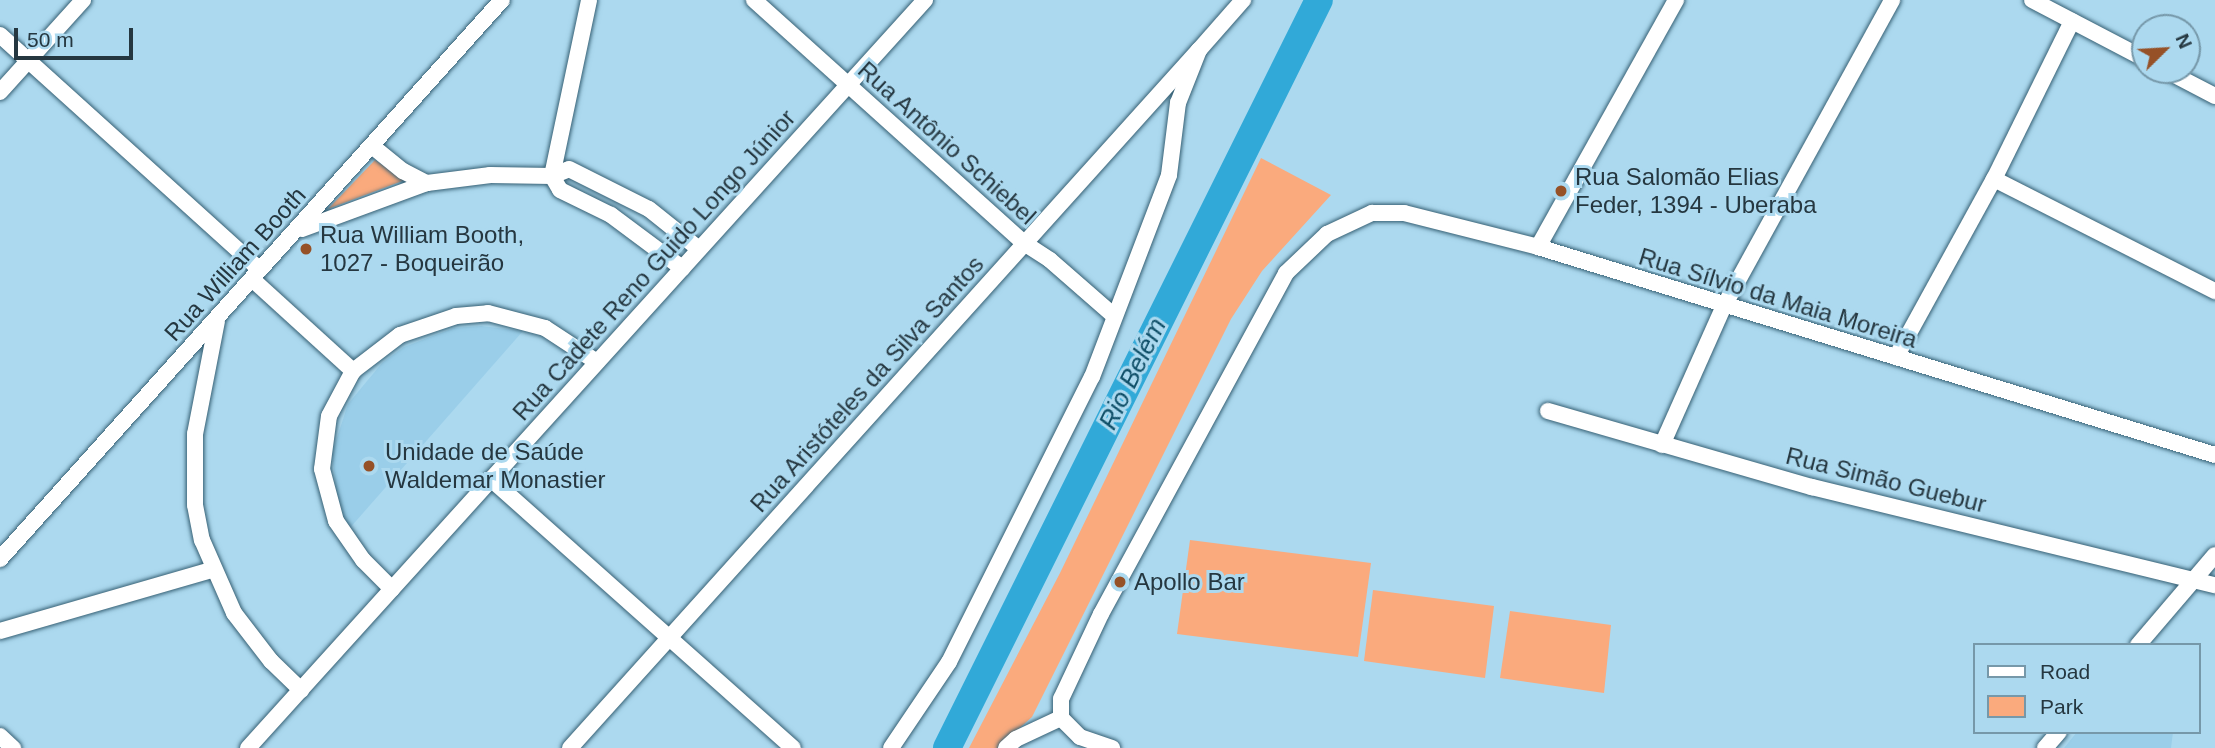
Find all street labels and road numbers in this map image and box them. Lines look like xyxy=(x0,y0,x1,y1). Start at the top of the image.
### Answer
street label: Rua Antônio Schiebel xyxy=(852,55,1042,231)
street label: Rua Cadete Reno Guido Longo Júnior xyxy=(507,104,801,426)
street label: Rua William Booth xyxy=(158,181,312,347)
street label: Rua Sílvio da Maia Moreira xyxy=(1635,242,1921,354)
street label: Rua Aristóteles da Silva Santos xyxy=(744,249,990,519)
street label: Rua Simão Guebur xyxy=(1783,441,1989,519)

